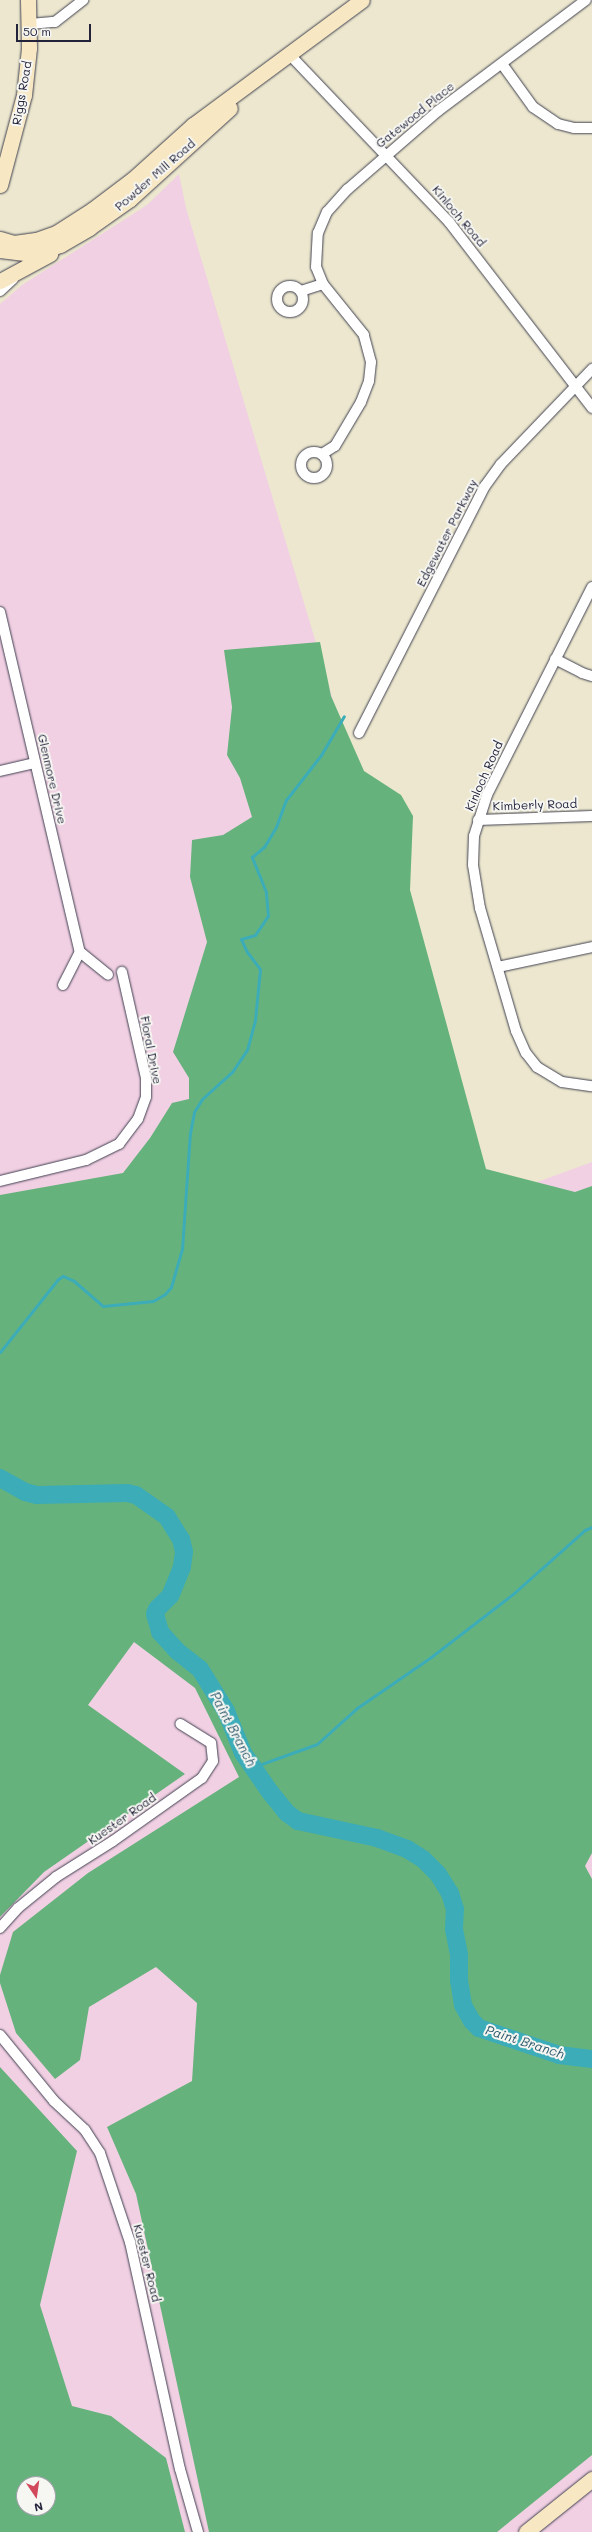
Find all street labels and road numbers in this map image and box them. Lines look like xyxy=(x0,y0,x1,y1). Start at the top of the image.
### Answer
street label: Riggs Road xyxy=(9,60,35,126)
street label: Gatewood Place xyxy=(373,79,457,151)
street label: Powder Mill Road xyxy=(112,136,198,214)
street label: Kinloch Road xyxy=(429,183,489,249)
street label: Edgewater Parkway xyxy=(414,477,480,589)
street label: Glenmore Drive xyxy=(35,733,69,825)
street label: Kinloch Road xyxy=(462,739,506,813)
street label: Kimberly Road xyxy=(492,796,578,814)
street label: Floral Drive xyxy=(137,1015,165,1085)
street label: Kuester Road xyxy=(85,1790,159,1848)
street label: Kuester Road xyxy=(130,2223,164,2303)

